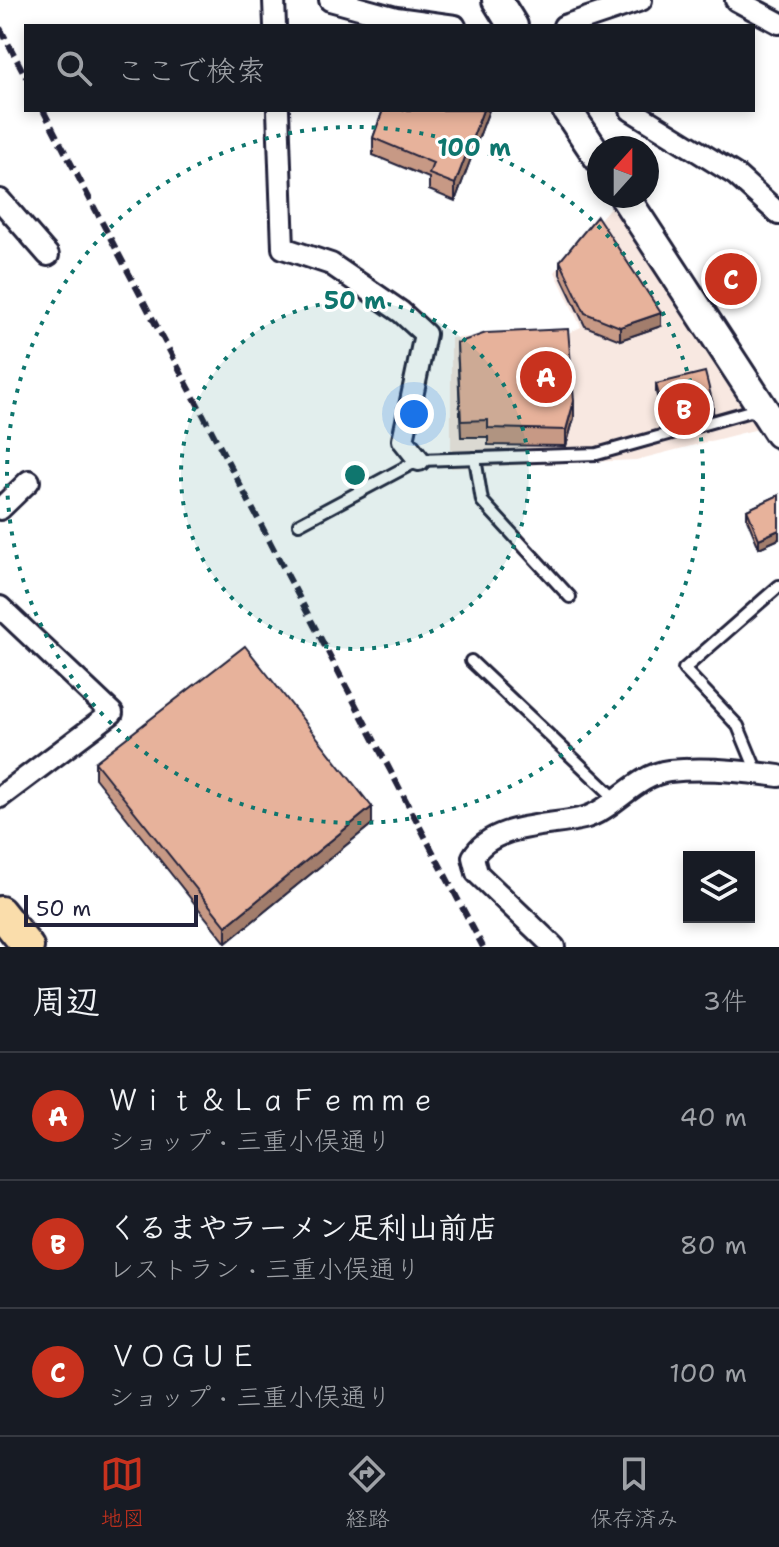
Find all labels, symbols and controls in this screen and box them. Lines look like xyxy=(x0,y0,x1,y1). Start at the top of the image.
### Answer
search box xyxy=(24,24,755,112)
icon: search xyxy=(52,46,96,90)
text: ここで検索 xyxy=(116,50,266,91)
text: 100 m xyxy=(437,132,511,164)
north arrow xyxy=(587,136,659,208)
pin: C xyxy=(705,249,757,309)
text: 50 m xyxy=(324,285,386,317)
pin: A xyxy=(520,347,572,407)
pin: B xyxy=(658,379,710,439)
your location xyxy=(394,394,434,434)
centre of rings xyxy=(341,461,369,489)
map controls xyxy=(683,851,755,923)
button: layers xyxy=(683,851,755,923)
scale bar xyxy=(24,891,198,927)
text: 50 m xyxy=(36,894,91,923)
text: 周辺 xyxy=(32,978,100,1024)
text: 3件 xyxy=(703,983,747,1018)
text: Ｗｉｔ＆ＬａＦｅｍｍｅ xyxy=(108,1079,438,1120)
text: A xyxy=(48,1099,68,1134)
text: 40 m xyxy=(680,1099,747,1134)
text: ショップ · 三重小俣通り xyxy=(108,1123,392,1158)
text: くるまやラーメン足利山前店 xyxy=(108,1207,498,1248)
text: B xyxy=(50,1227,66,1262)
text: 80 m xyxy=(680,1227,747,1262)
text: レストラン · 三重小俣通り xyxy=(108,1251,421,1286)
text: ＶＯＧＵＥ xyxy=(108,1335,258,1376)
text: C xyxy=(50,1355,66,1390)
text: 100 m xyxy=(669,1355,747,1390)
text: ショップ · 三重小俣通り xyxy=(108,1379,392,1414)
tab: 地図 xyxy=(100,1452,145,1533)
tab: 経路 xyxy=(345,1452,390,1533)
tab: 保存済み xyxy=(590,1452,679,1533)

